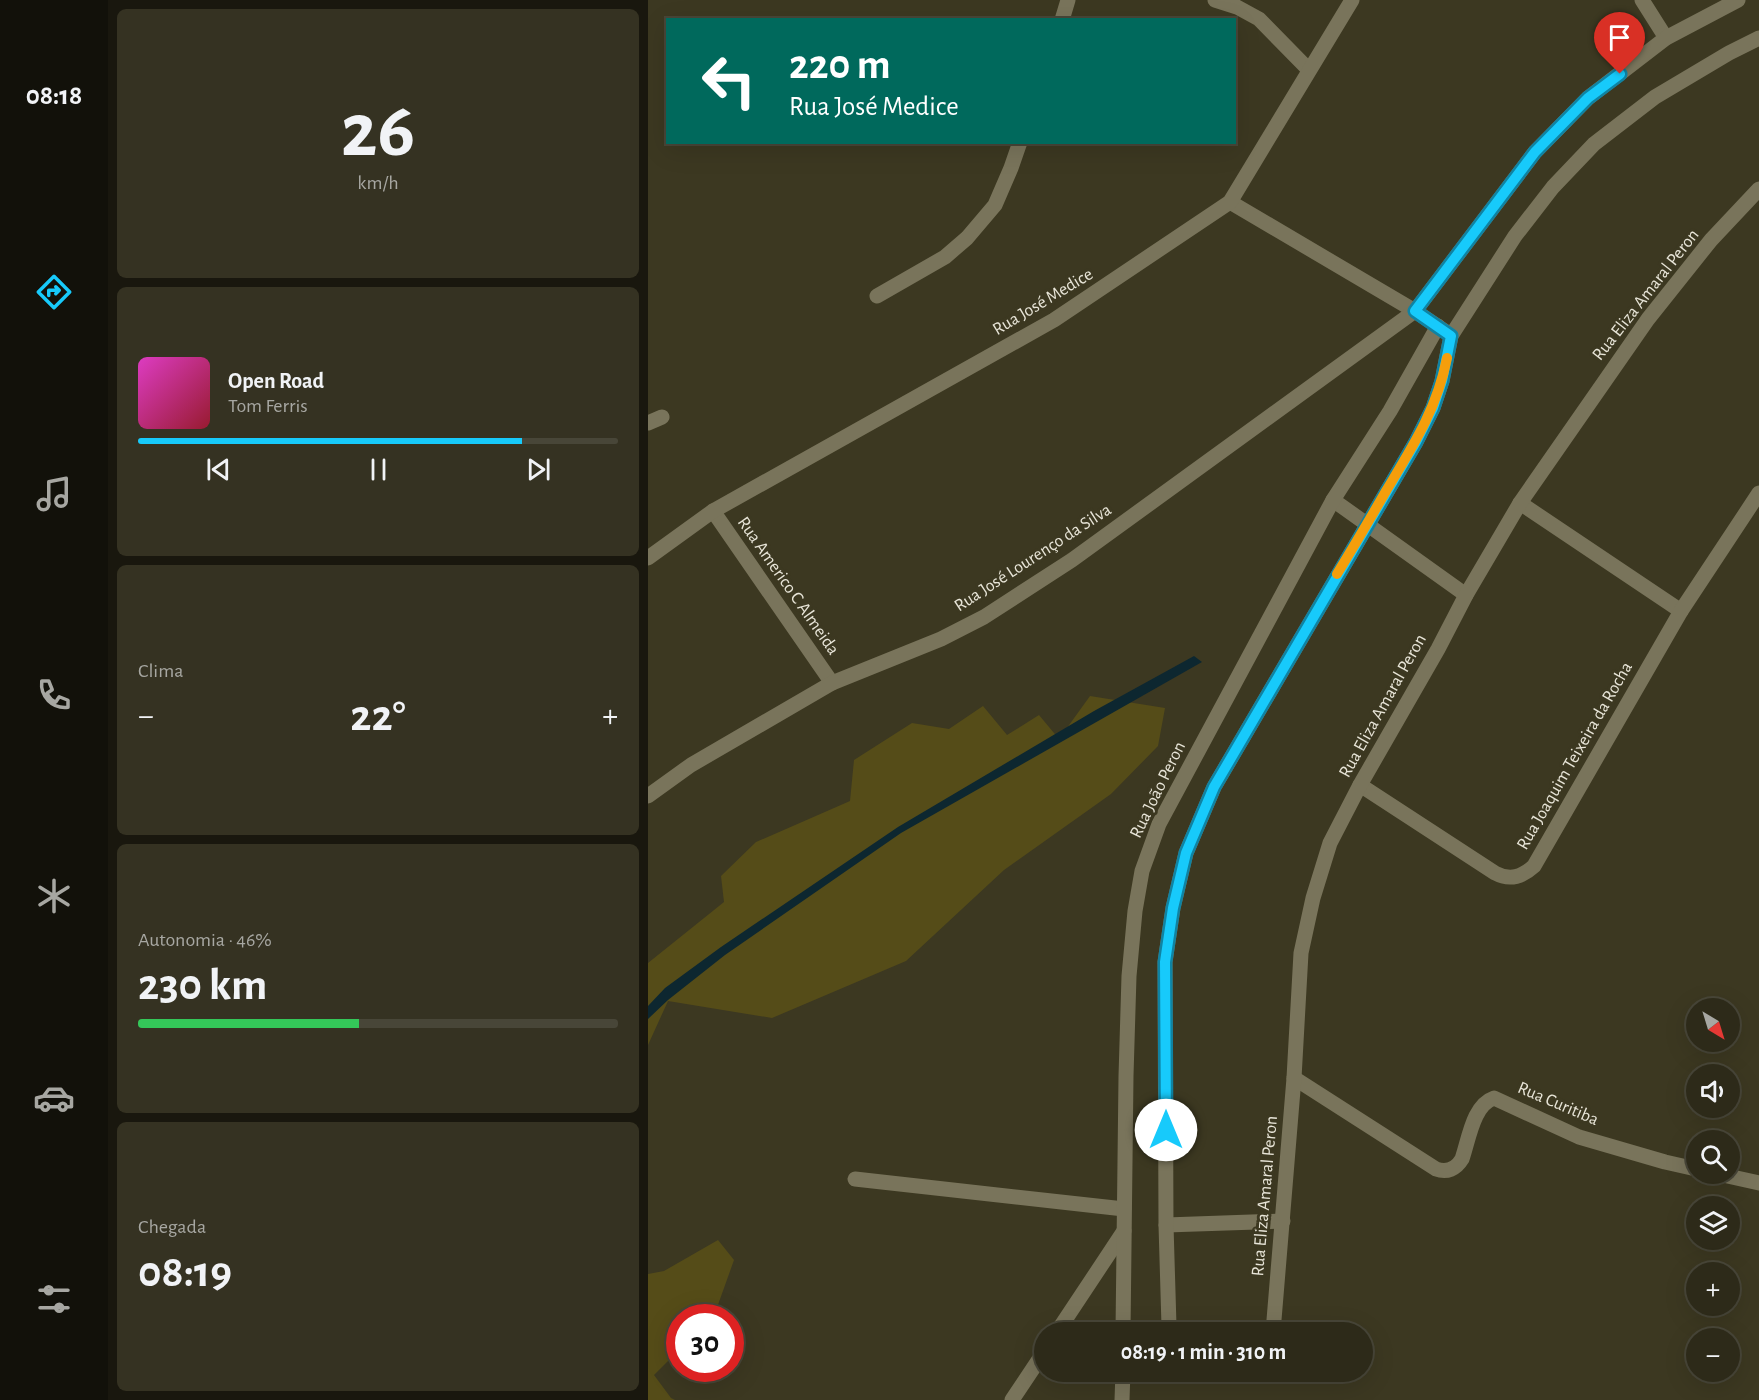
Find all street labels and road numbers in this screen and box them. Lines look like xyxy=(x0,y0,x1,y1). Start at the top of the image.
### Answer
street label: Rua Eliza Amaral Peron xyxy=(1589,226,1703,364)
street label: Rua José Medice xyxy=(990,265,1096,339)
street label: Rua José Lourenço da Silva xyxy=(951,501,1115,615)
street label: Rua Americo C Almeida xyxy=(734,514,842,658)
street label: Rua Eliza Amaral Peron xyxy=(1336,631,1430,781)
street label: Rua Joaquim Teixeira da Rocha xyxy=(1514,659,1636,853)
street label: Rua João Peron xyxy=(1127,739,1189,841)
street label: Rua Curitiba xyxy=(1515,1079,1601,1129)
street label: Rua Eliza Amaral Peron xyxy=(1249,1115,1281,1277)

